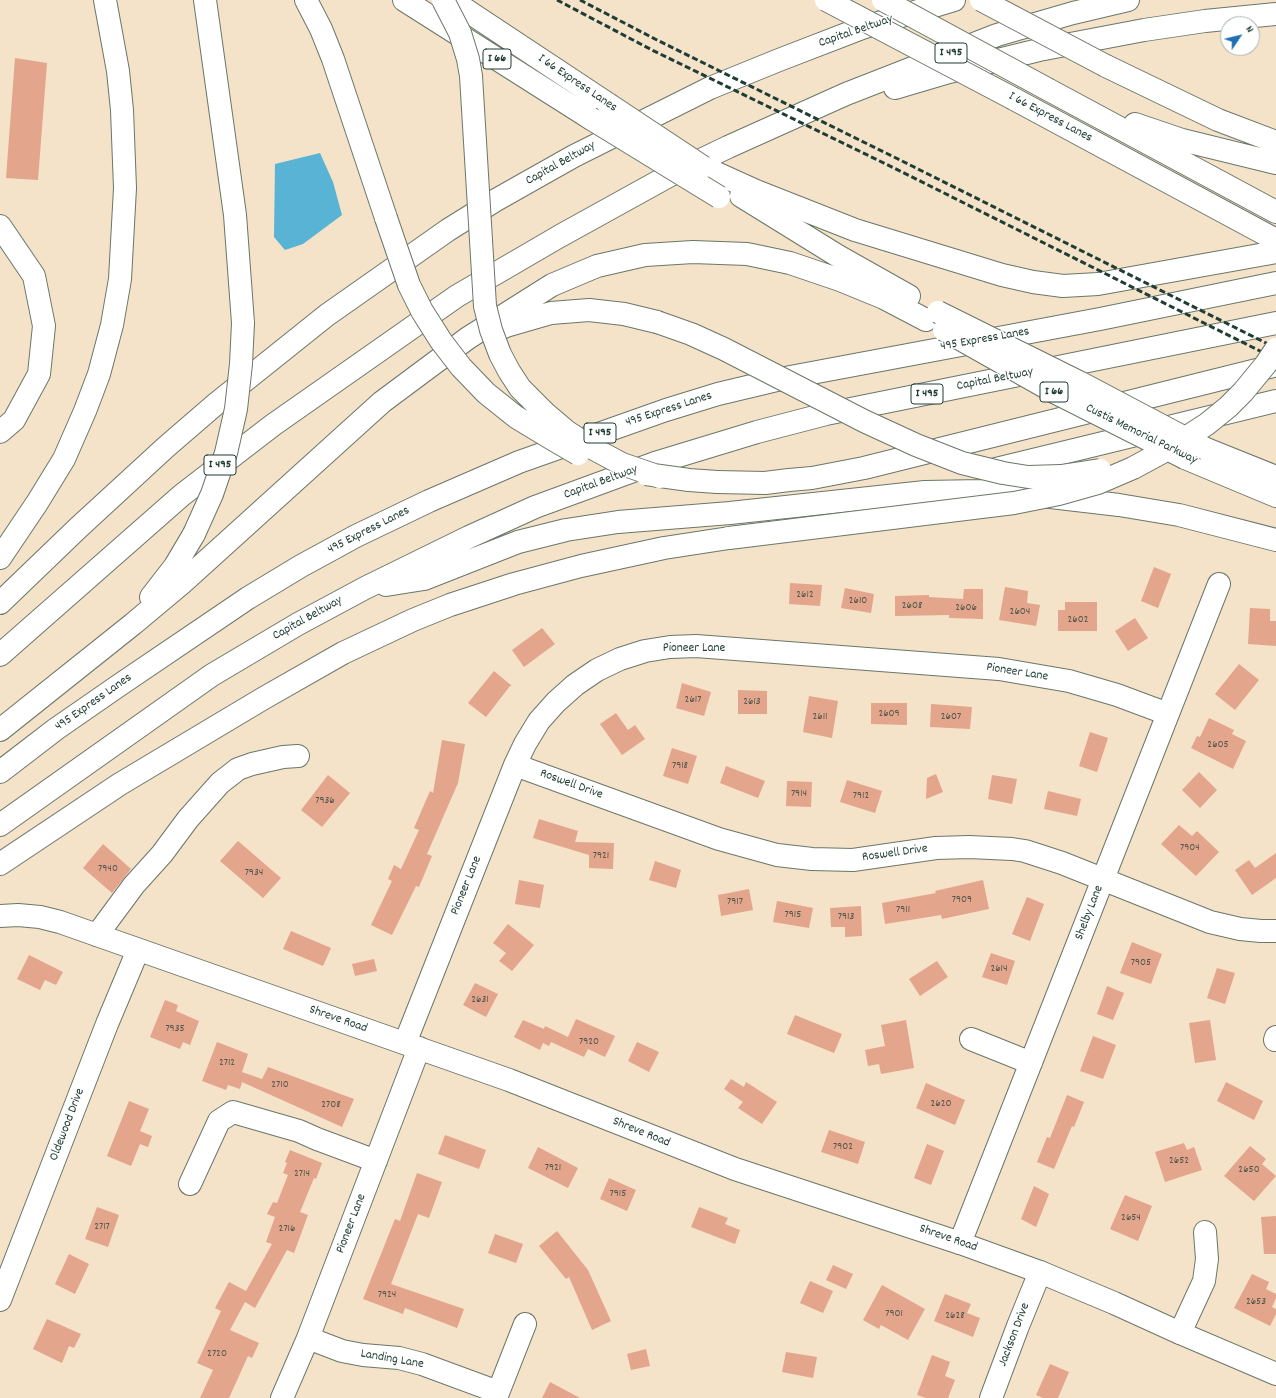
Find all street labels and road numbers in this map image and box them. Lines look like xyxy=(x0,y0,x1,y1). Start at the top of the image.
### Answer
street label: Capital Beltway xyxy=(817,12,895,52)
road number: I 495 xyxy=(935,43,967,63)
road number: I 66 xyxy=(483,49,511,69)
street label: I 66 Express Lanes xyxy=(534,52,620,116)
street label: I 66 Express Lanes xyxy=(1005,89,1095,147)
street label: Capital Beltway xyxy=(523,138,599,190)
street label: 495 Express Lanes xyxy=(939,324,1031,356)
street label: Capital Beltway xyxy=(956,365,1034,395)
road number: I 66 xyxy=(1040,382,1068,402)
road number: I 495 xyxy=(911,384,943,404)
street label: 495 Express Lanes xyxy=(624,389,714,431)
street label: Custis Memorial Parkway xyxy=(1083,401,1199,469)
road number: I 495 xyxy=(584,423,616,443)
road number: I 495 xyxy=(204,455,236,475)
street label: Capital Beltway xyxy=(562,462,640,504)
street label: 495 Express Lanes xyxy=(325,504,413,558)
street label: Capital Beltway xyxy=(270,593,346,645)
street label: Pioneer Lane xyxy=(663,641,725,657)
street label: Pioneer Lane xyxy=(985,660,1049,686)
street label: 495 Express Lanes xyxy=(53,671,135,735)
street label: Roswell Drive xyxy=(537,766,605,804)
street label: Roswell Drive xyxy=(861,842,929,866)
street label: Pioneer Lane xyxy=(448,854,486,918)
street label: Shelby Lane xyxy=(1072,883,1108,943)
street label: Shreve Road xyxy=(307,1003,369,1037)
street label: Oldewood Drive xyxy=(47,1087,89,1163)
street label: Shreve Road xyxy=(610,1114,672,1152)
street label: Pioneer Lane xyxy=(334,1192,370,1256)
street label: Shreve Road xyxy=(917,1222,979,1256)
street label: Jackson Drive xyxy=(996,1301,1034,1369)
street label: Landing Lane xyxy=(359,1347,425,1373)

